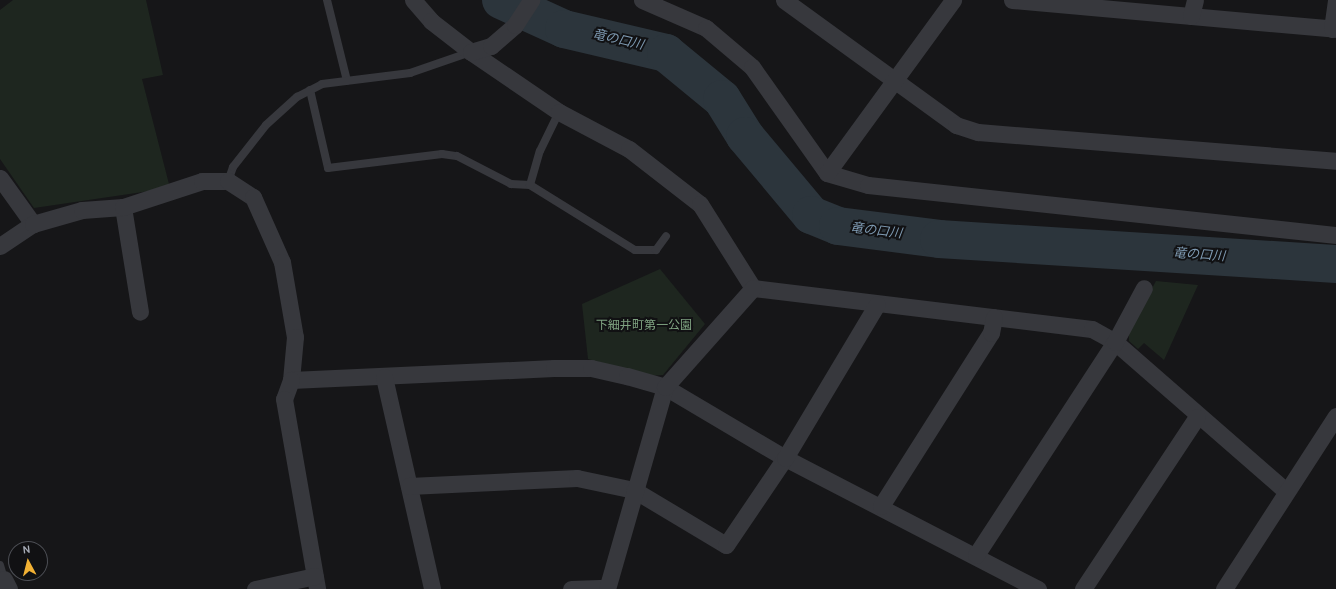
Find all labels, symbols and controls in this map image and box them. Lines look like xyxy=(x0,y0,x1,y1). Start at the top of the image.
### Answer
water label: 竜の口川 xyxy=(591,27,645,53)
water label: 竜の口川 xyxy=(849,220,903,242)
water label: 竜の口川 xyxy=(1173,245,1225,265)
park label: 下細井町第一公園 xyxy=(596,319,692,333)
north arrow xyxy=(8,541,48,581)
text: N xyxy=(22,543,31,557)

